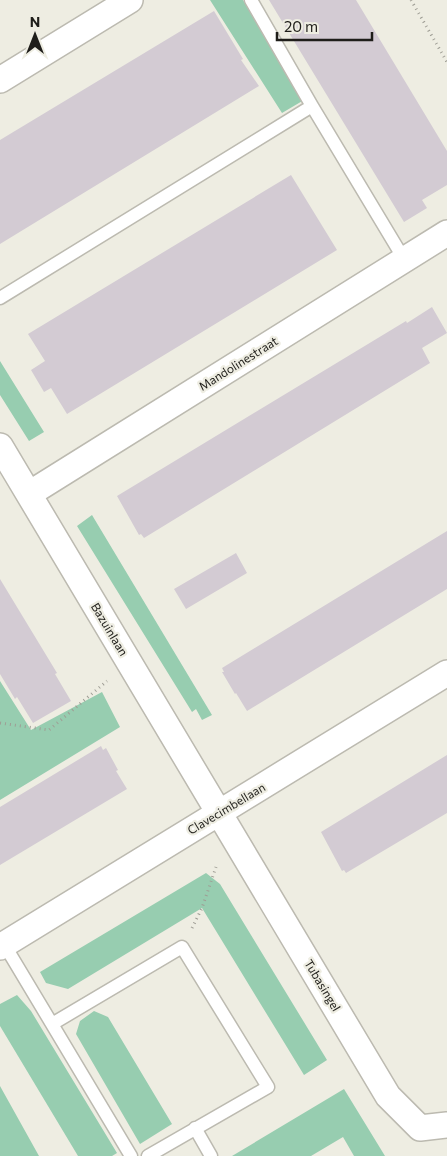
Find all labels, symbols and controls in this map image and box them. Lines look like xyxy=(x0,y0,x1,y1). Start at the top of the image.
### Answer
north arrow xyxy=(10,10,60,60)
scale bar xyxy=(277,10,372,42)
text: N xyxy=(30,13,40,30)
text: 20 m xyxy=(284,17,318,35)
street label: Mandolinestraat xyxy=(196,333,280,393)
street label: Bazuinlaan xyxy=(89,600,131,658)
street label: Clavecimbellaan xyxy=(185,779,267,837)
street label: Tubasingel xyxy=(302,957,344,1013)

